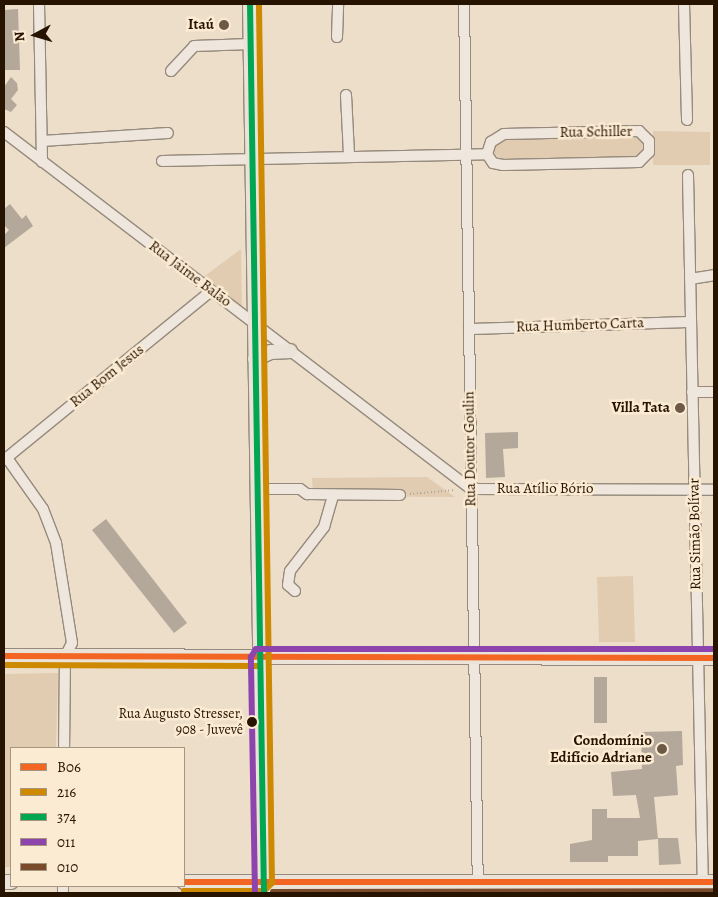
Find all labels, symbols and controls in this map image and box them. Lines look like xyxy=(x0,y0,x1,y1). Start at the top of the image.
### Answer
north arrow xyxy=(10,10,60,60)
place label: Itaú xyxy=(188,16,214,34)
marker: Itaú xyxy=(218,19,230,31)
text: N xyxy=(10,31,30,43)
street label: Rua Schiller xyxy=(559,122,633,142)
street label: Rua Jaime Balão xyxy=(145,237,235,311)
street label: Rua Humberto Carta xyxy=(516,314,644,336)
street label: Rua Bom Jesus xyxy=(66,341,148,411)
street label: Rua Doutor Goulin xyxy=(460,391,480,507)
place label: Villa Tata xyxy=(612,399,670,417)
marker: Villa Tata xyxy=(674,402,686,414)
street label: Rua Simão Bolívar xyxy=(685,478,705,590)
street label: Rua Atílio Bório xyxy=(497,480,593,498)
place label: Rua Augusto Stresser, 908 - Juvevê xyxy=(119,706,243,739)
marker: Rua Augusto Stresser, 908 - Juvevê xyxy=(247,717,257,727)
place label: Condomínio Edifício Adriane xyxy=(550,731,652,766)
marker: Condomínio Edifício Adriane xyxy=(656,743,668,755)
legend xyxy=(10,747,185,887)
text: B06 xyxy=(57,757,81,777)
text: 216 xyxy=(57,782,76,802)
text: 374 xyxy=(57,807,76,827)
text: 011 xyxy=(57,832,75,852)
text: 010 xyxy=(57,857,78,877)

